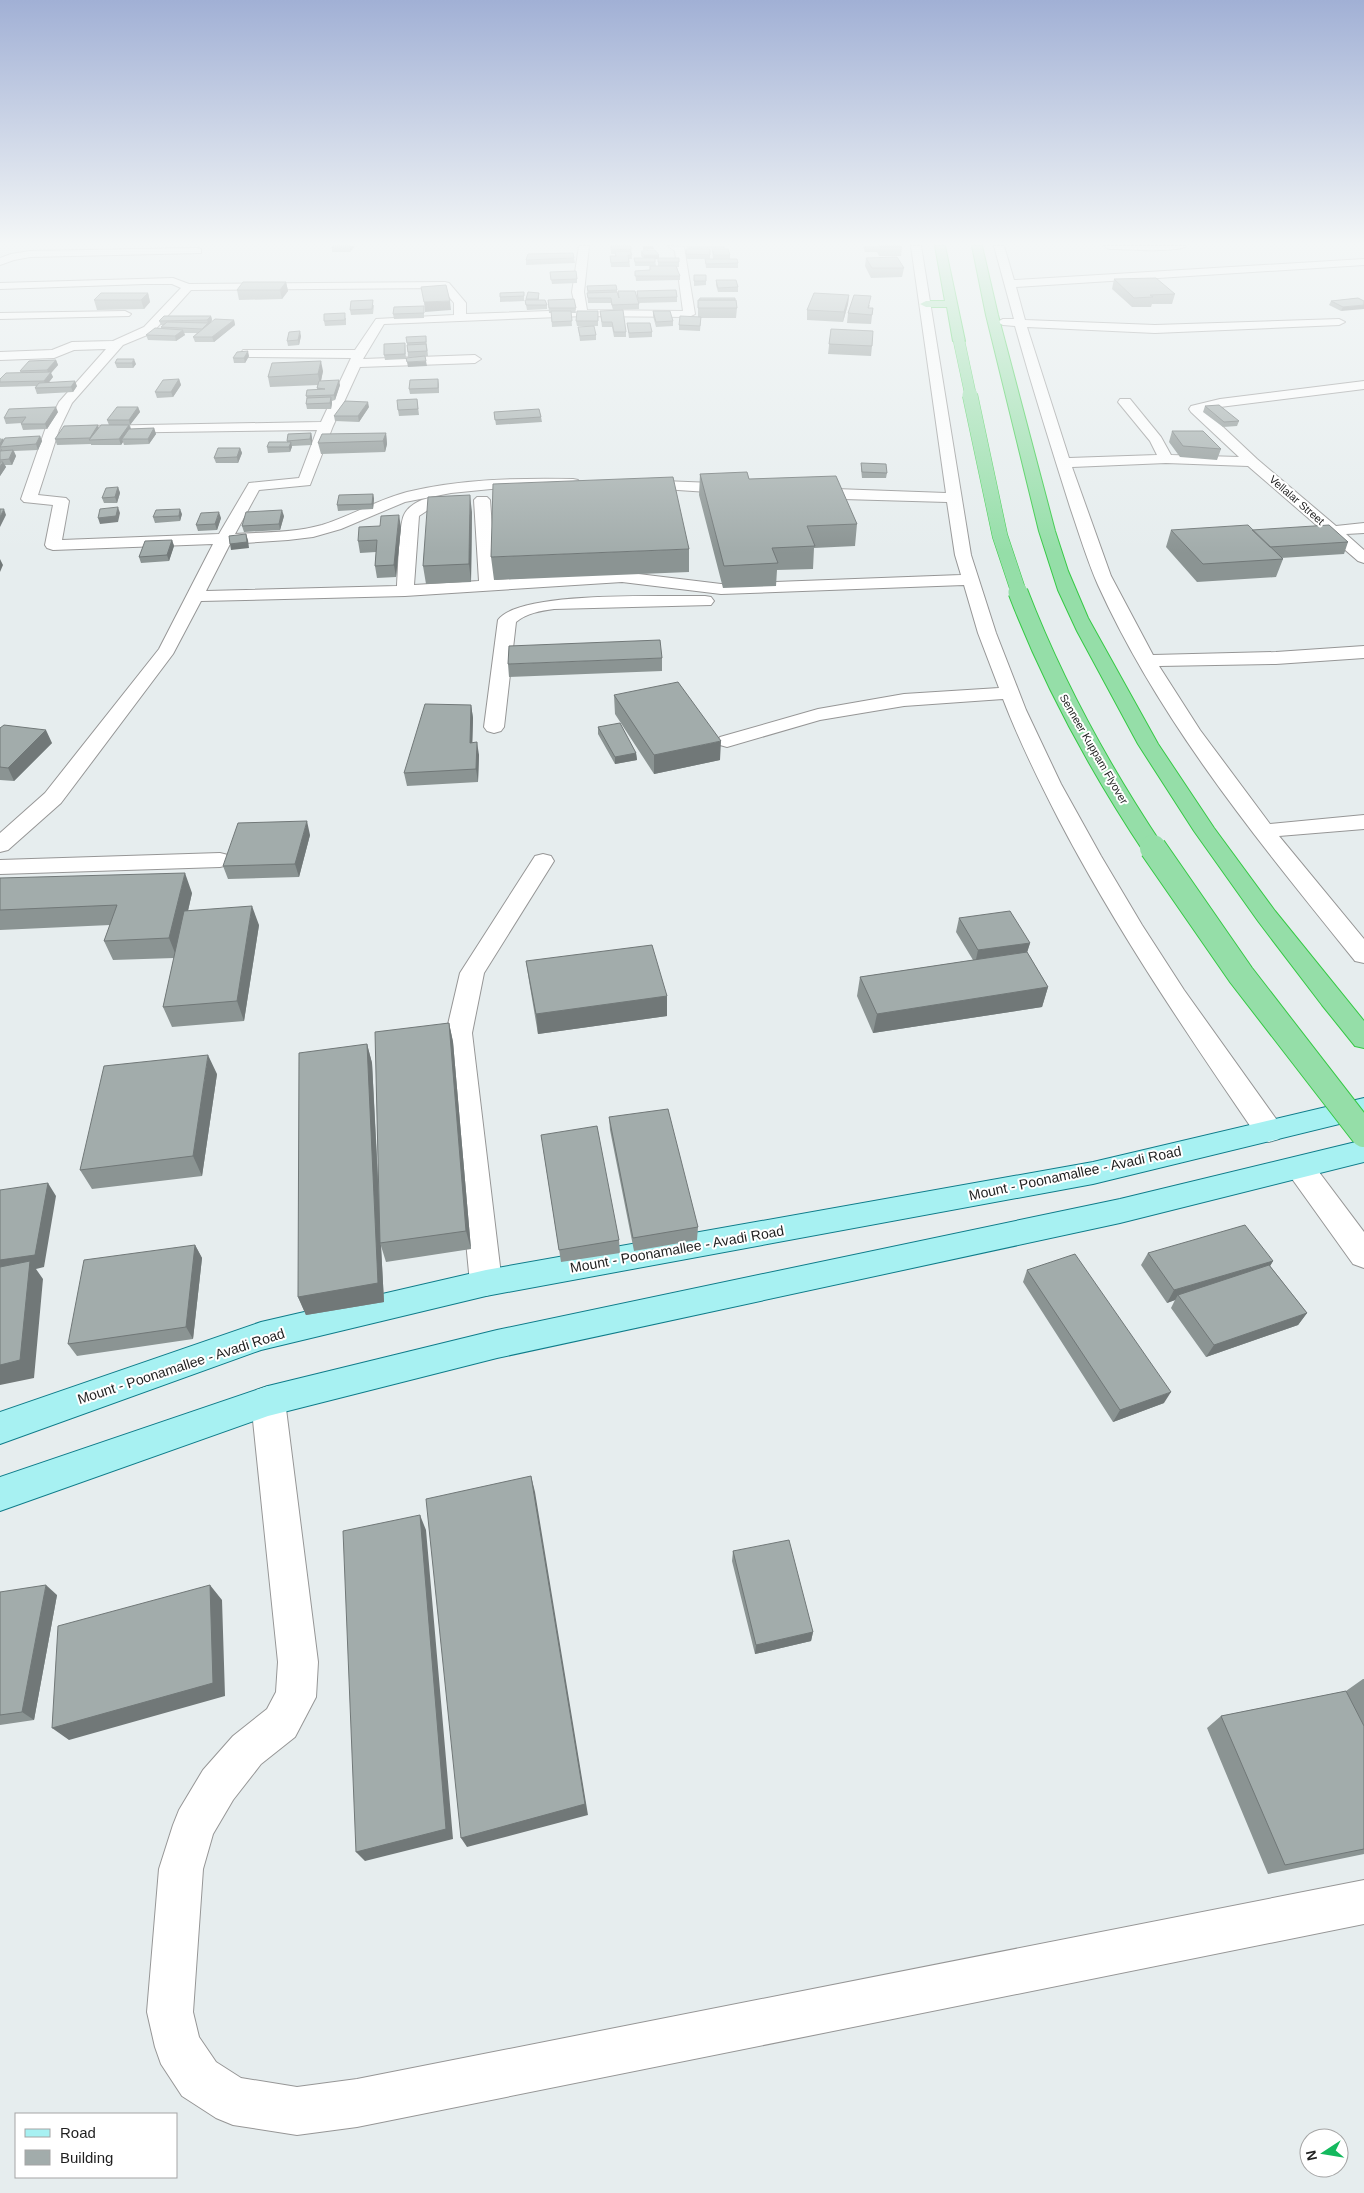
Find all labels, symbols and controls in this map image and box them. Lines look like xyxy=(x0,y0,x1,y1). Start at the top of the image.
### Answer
street label: Vellalar Street xyxy=(1267,473,1327,527)
street label: Senneer Kuppam Flyover xyxy=(1058,692,1131,806)
street label: Mount - Poonamallee - Avadi Road xyxy=(967,1143,1183,1203)
street label: Mount - Poonamallee - Avadi Road xyxy=(569,1222,785,1276)
street label: Mount - Poonamallee - Avadi Road xyxy=(75,1325,287,1407)
legend xyxy=(15,2113,178,2178)
text: Road xyxy=(60,2124,96,2141)
north arrow xyxy=(1299,2128,1349,2178)
text: Building xyxy=(60,2149,113,2166)
text: N xyxy=(1302,2149,1320,2162)

